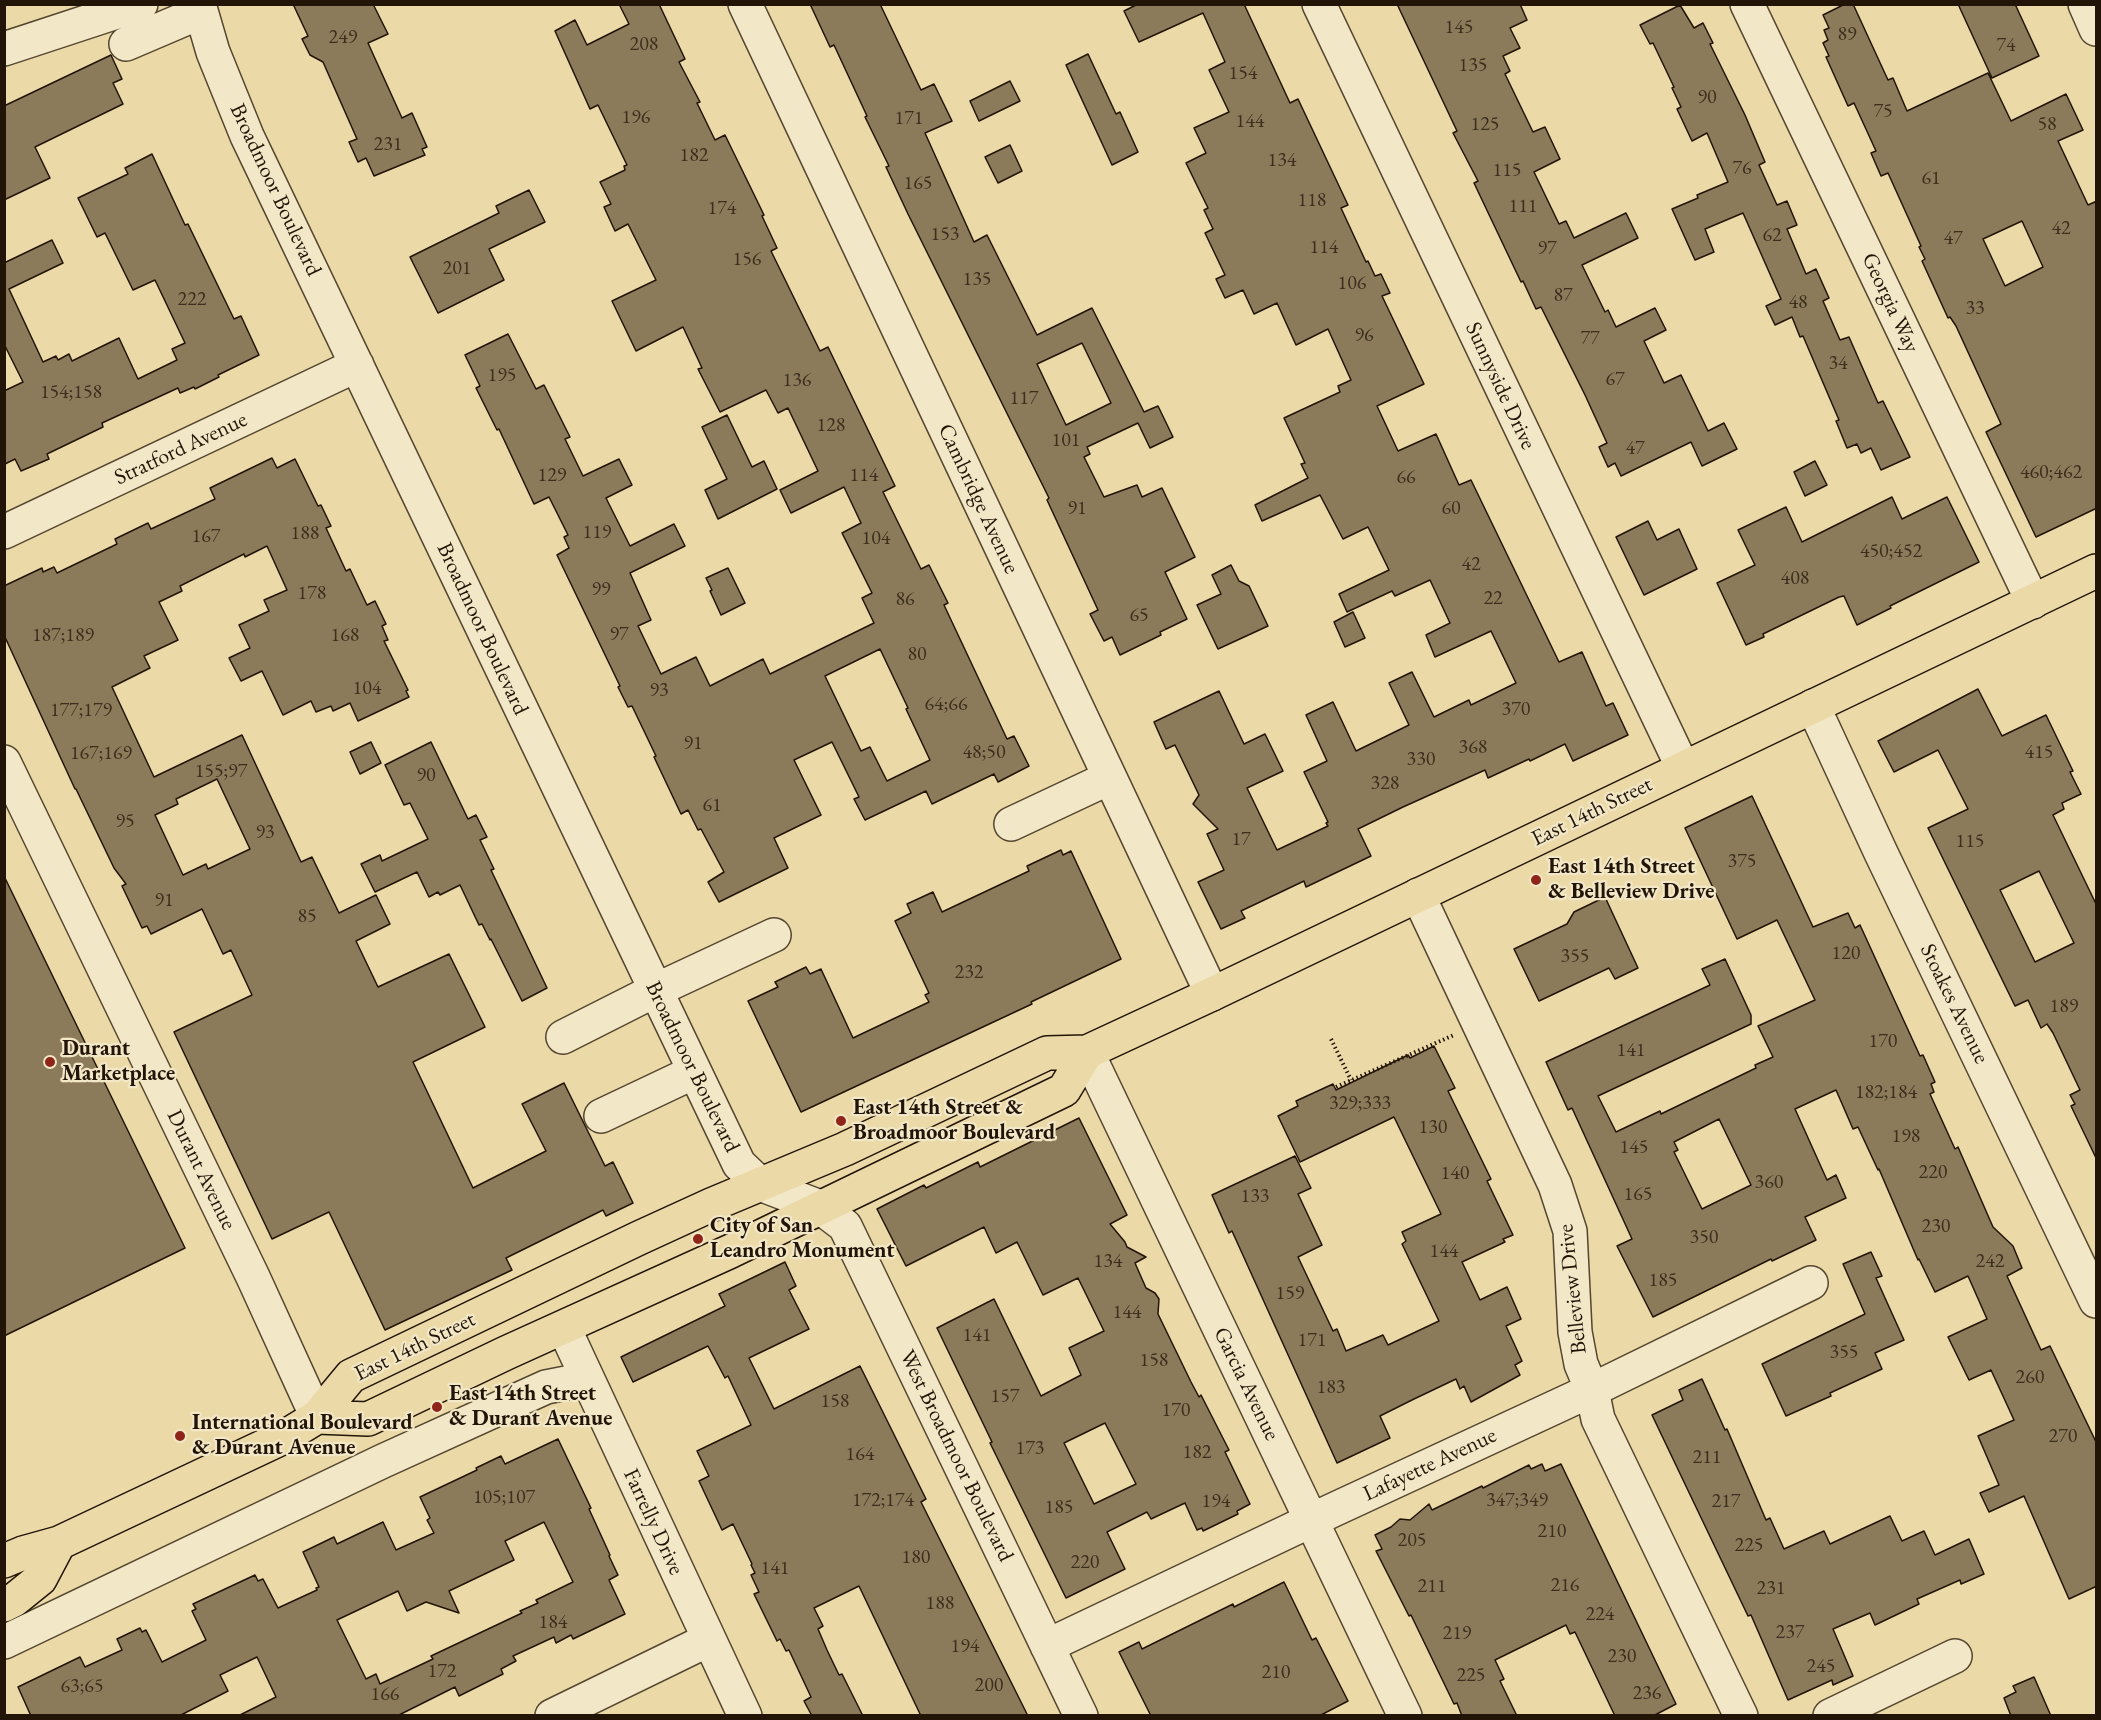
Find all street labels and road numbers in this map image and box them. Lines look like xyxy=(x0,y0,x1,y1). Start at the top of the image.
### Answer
street label: Broadmoor Boulevard xyxy=(224,100,326,280)
street label: Georgia Way xyxy=(1855,249,1925,357)
street label: Sunnyside Drive xyxy=(1459,318,1541,454)
street label: Stratford Avenue xyxy=(110,407,252,491)
street label: Cambridge Avenue xyxy=(932,420,1024,578)
street label: Broadmoor Boulevard xyxy=(431,539,533,719)
street label: East 14th Street xyxy=(1527,771,1657,853)
street label: Stoakes Avenue xyxy=(1914,940,1994,1068)
street label: Broadmoor Boulevard xyxy=(639,977,745,1157)
street label: Durant Avenue xyxy=(161,1106,241,1234)
street label: Belleview Drive xyxy=(1553,1223,1593,1355)
street label: East 14th Street xyxy=(350,1306,480,1388)
street label: Garcia Avenue xyxy=(1207,1323,1285,1445)
street label: West Broadmoor Boulevard xyxy=(893,1346,1019,1566)
street label: Lafayette Avenue xyxy=(1359,1423,1501,1507)
street label: Farrelly Drive xyxy=(617,1465,689,1579)

